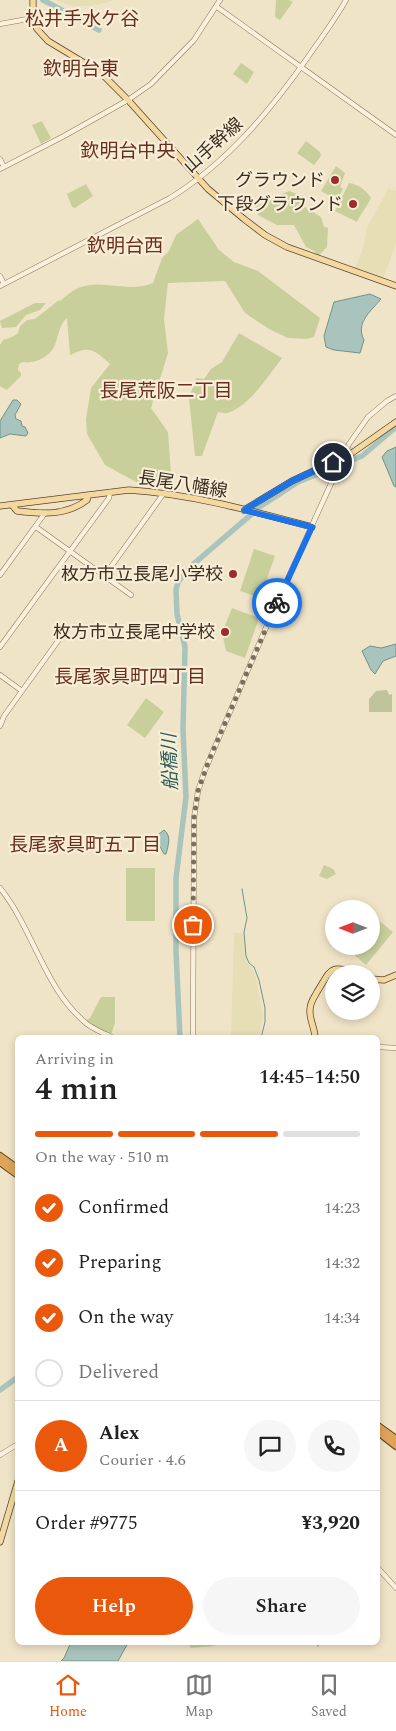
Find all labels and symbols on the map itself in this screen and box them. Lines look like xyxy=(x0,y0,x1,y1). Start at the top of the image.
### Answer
district label: 松井手水ケ谷 xyxy=(25,5,139,34)
district label: 欽明台東 xyxy=(43,55,119,84)
street label: 山手幹線 xyxy=(178,111,249,179)
district label: 欽明台中央 xyxy=(80,137,176,166)
place label: グラウンド xyxy=(235,167,325,194)
marker: グラウンド xyxy=(329,174,341,186)
place label: 下段グラウンド xyxy=(217,191,343,218)
marker: 下段グラウンド xyxy=(347,198,359,210)
district label: 欽明台西 xyxy=(87,232,163,261)
district label: 長尾荒阪二丁目 xyxy=(99,377,233,406)
pin xyxy=(312,441,354,483)
street label: 長尾八幡線 xyxy=(136,464,229,505)
place label: 枚方市立長尾小学校 xyxy=(61,561,223,588)
marker: 枚方市立長尾小学校 xyxy=(227,568,239,580)
courier xyxy=(252,578,302,628)
place label: 枚方市立長尾中学校 xyxy=(53,619,215,646)
marker: 枚方市立長尾中学校 xyxy=(219,626,231,638)
district label: 長尾家具町四丁目 xyxy=(54,663,206,692)
water label: 船橋川 xyxy=(155,731,186,791)
district label: 長尾家具町五丁目 xyxy=(9,831,161,860)
north arrow xyxy=(325,900,380,955)
pin xyxy=(172,904,214,946)

